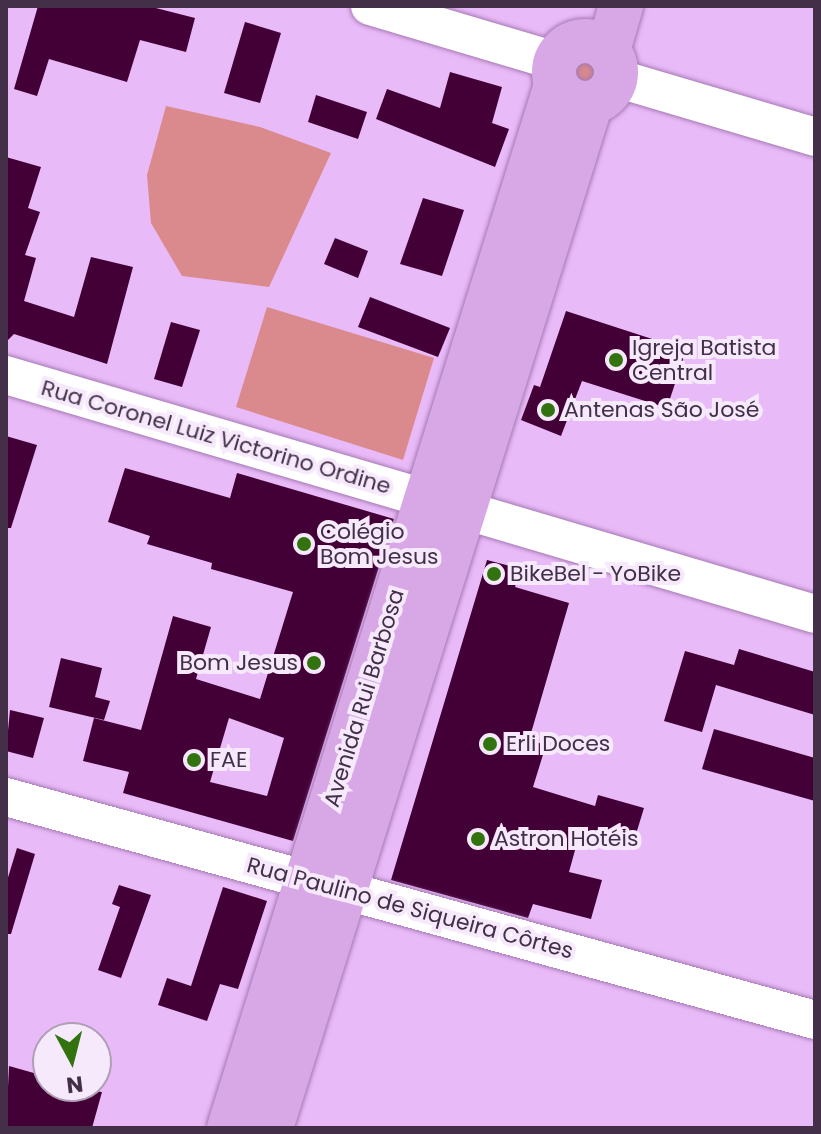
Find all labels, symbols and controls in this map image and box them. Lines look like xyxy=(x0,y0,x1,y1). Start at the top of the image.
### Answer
place label: Igreja Batista Central xyxy=(632,334,776,386)
marker: Igreja Batista Central xyxy=(607,351,625,369)
street label: Rua Coronel Luiz Victorino Ordine xyxy=(38,374,394,500)
place label: Antenas São José xyxy=(564,397,759,423)
marker: Antenas São José xyxy=(539,401,557,419)
place label: Colégio Bom Jesus xyxy=(320,518,438,570)
marker: Colégio Bom Jesus xyxy=(295,535,313,553)
place label: BikeBel - YoBike xyxy=(510,561,681,587)
marker: BikeBel - YoBike xyxy=(485,565,503,583)
street label: Avenida Rui Barbosa xyxy=(318,586,410,810)
place label: Bom Jesus xyxy=(180,650,298,676)
marker: Bom Jesus xyxy=(305,654,323,672)
place label: Erli Doces xyxy=(506,731,610,757)
marker: Erli Doces xyxy=(481,735,499,753)
place label: FAE xyxy=(210,747,247,773)
marker: FAE xyxy=(185,751,203,769)
place label: Astron Hotéis xyxy=(494,826,638,852)
marker: Astron Hotéis xyxy=(469,830,487,848)
street label: Rua Paulino de Siqueira Côrtes xyxy=(244,852,576,964)
north arrow xyxy=(32,1022,112,1102)
text: N xyxy=(65,1068,85,1101)

